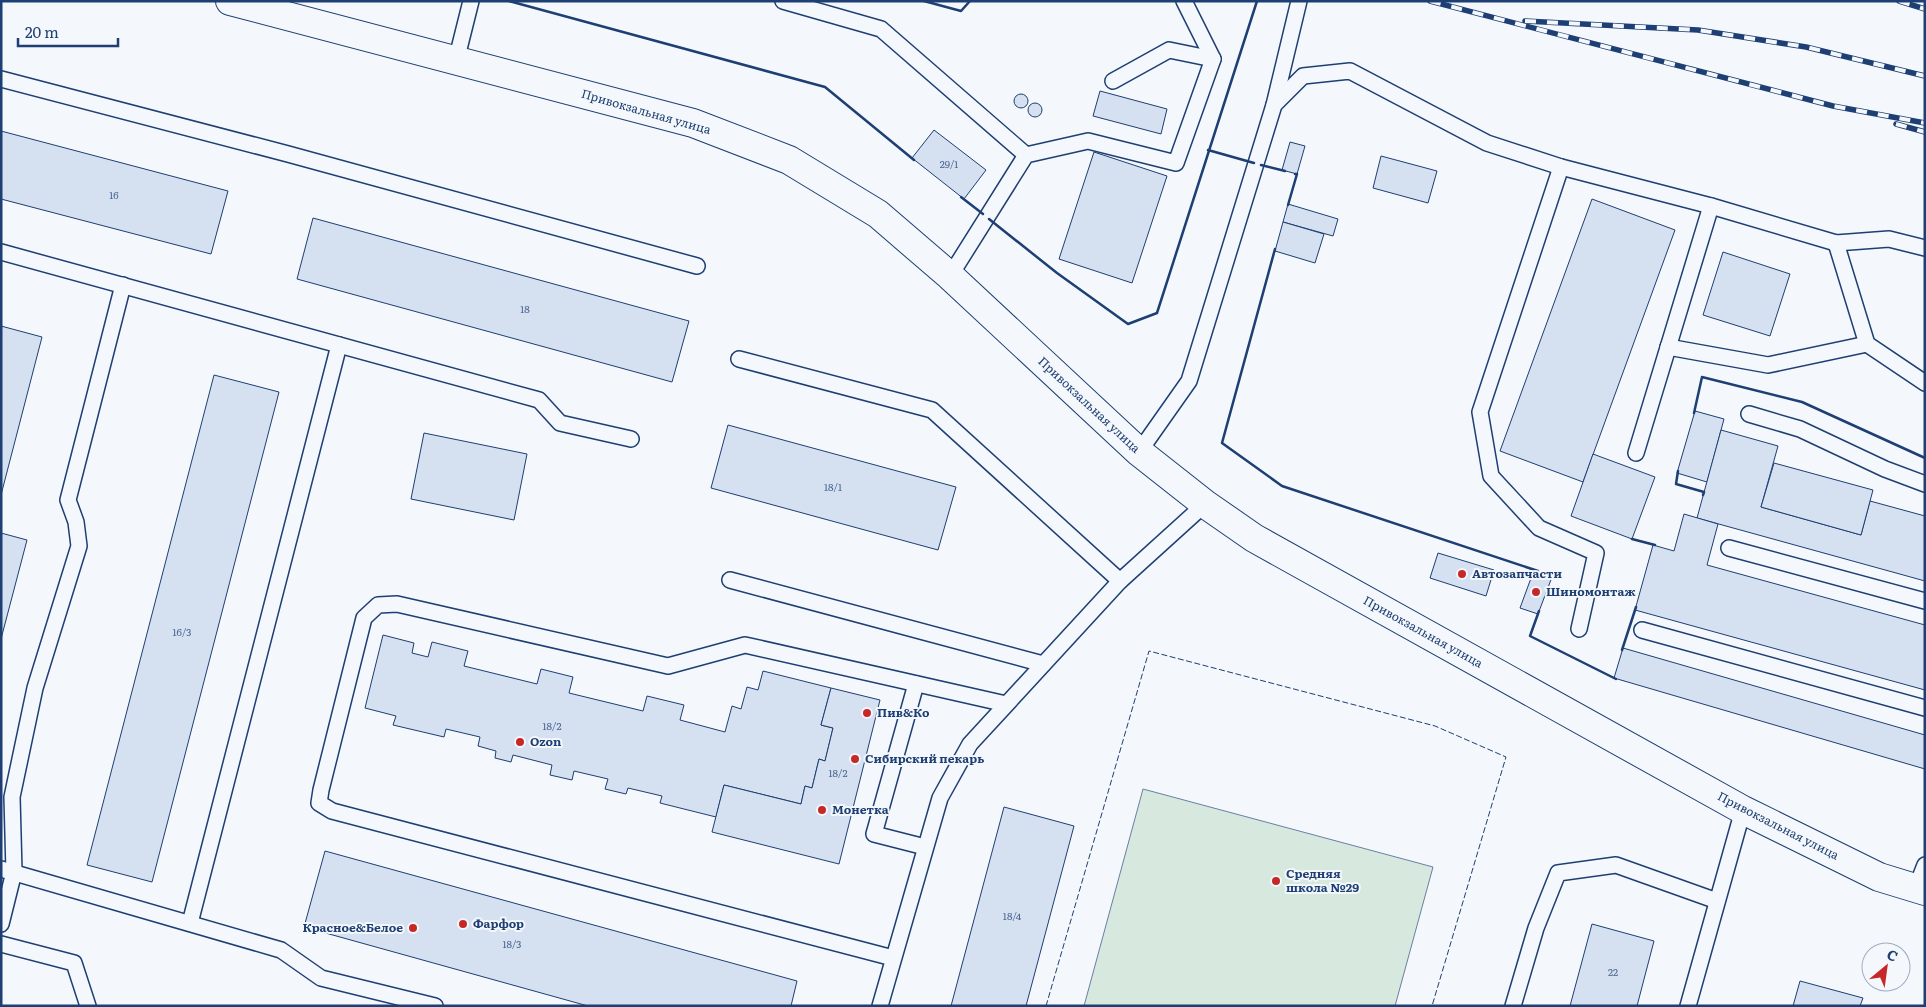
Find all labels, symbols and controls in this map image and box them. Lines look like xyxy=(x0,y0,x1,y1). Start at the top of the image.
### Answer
scale bar xyxy=(18,15,118,47)
text: 20 m xyxy=(25,20,59,43)
street label: Привокзальная улица xyxy=(579,84,714,138)
house number: 29/1 xyxy=(940,156,958,171)
house number: 16 xyxy=(109,187,119,202)
house number: 18 xyxy=(520,301,530,316)
street label: Привокзальная улица xyxy=(1034,352,1145,457)
house number: 18/1 xyxy=(824,479,842,494)
place label: Автозапчасти xyxy=(1472,564,1562,582)
marker: Автозапчасти xyxy=(1456,568,1468,580)
place label: Шиномонтаж xyxy=(1546,582,1635,600)
marker: Шиномонтаж xyxy=(1530,586,1542,598)
street label: Привокзальная улица xyxy=(1360,591,1487,672)
house number: 16/3 xyxy=(173,624,191,639)
place label: Пив&Ко xyxy=(877,703,930,721)
marker: Пив&Ко xyxy=(861,707,873,719)
house number: 18/2 xyxy=(543,718,561,733)
place label: Ozon xyxy=(530,732,562,750)
marker: Ozon xyxy=(514,736,526,748)
place label: Сибирский пекарь xyxy=(865,749,984,767)
marker: Сибирский пекарь xyxy=(849,753,861,765)
house number: 18/2 xyxy=(829,765,847,780)
street label: Привокзальная улица xyxy=(1715,787,1843,864)
place label: Монетка xyxy=(832,800,889,818)
marker: Монетка xyxy=(816,804,828,816)
place label: Средняя школа №29 xyxy=(1286,864,1359,896)
marker: Средняя школа №29 xyxy=(1270,875,1282,887)
house number: 18/4 xyxy=(1003,908,1022,923)
place label: Фарфор xyxy=(473,914,524,932)
place label: Красное&Белое xyxy=(302,918,403,936)
marker: Фарфор xyxy=(457,918,469,930)
marker: Красное&Белое xyxy=(407,922,419,934)
house number: 18/3 xyxy=(502,936,522,951)
north arrow xyxy=(1861,942,1911,992)
text: С xyxy=(1884,944,1902,966)
house number: 22 xyxy=(1608,964,1618,979)

